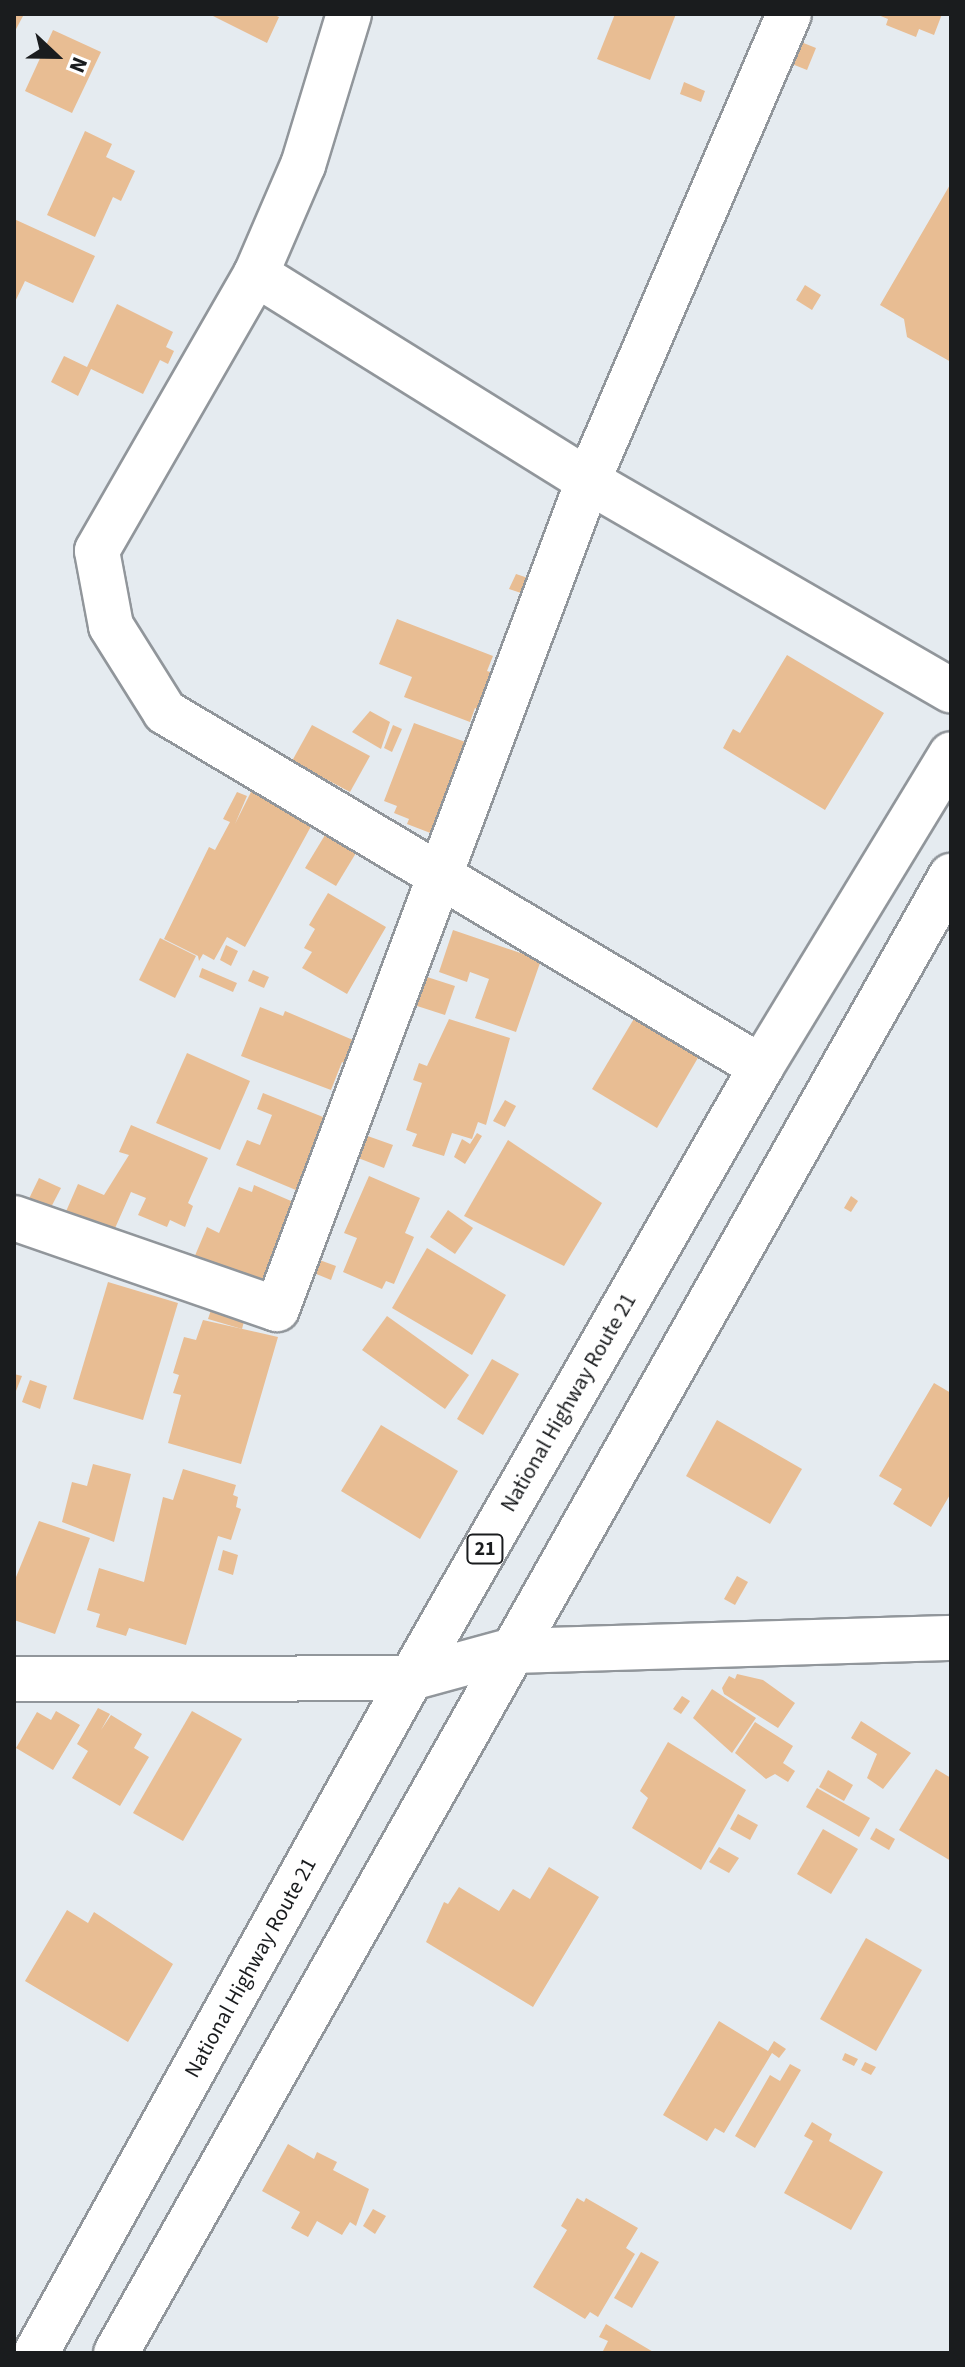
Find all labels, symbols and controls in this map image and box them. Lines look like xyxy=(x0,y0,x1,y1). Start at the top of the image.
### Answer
north arrow xyxy=(16,16,96,96)
text: N xyxy=(61,52,96,78)
street label: National Highway Route 21 xyxy=(496,1289,642,1517)
road number: 21 xyxy=(465,1533,505,1565)
street label: National Highway Route 21 xyxy=(179,1853,323,2083)

